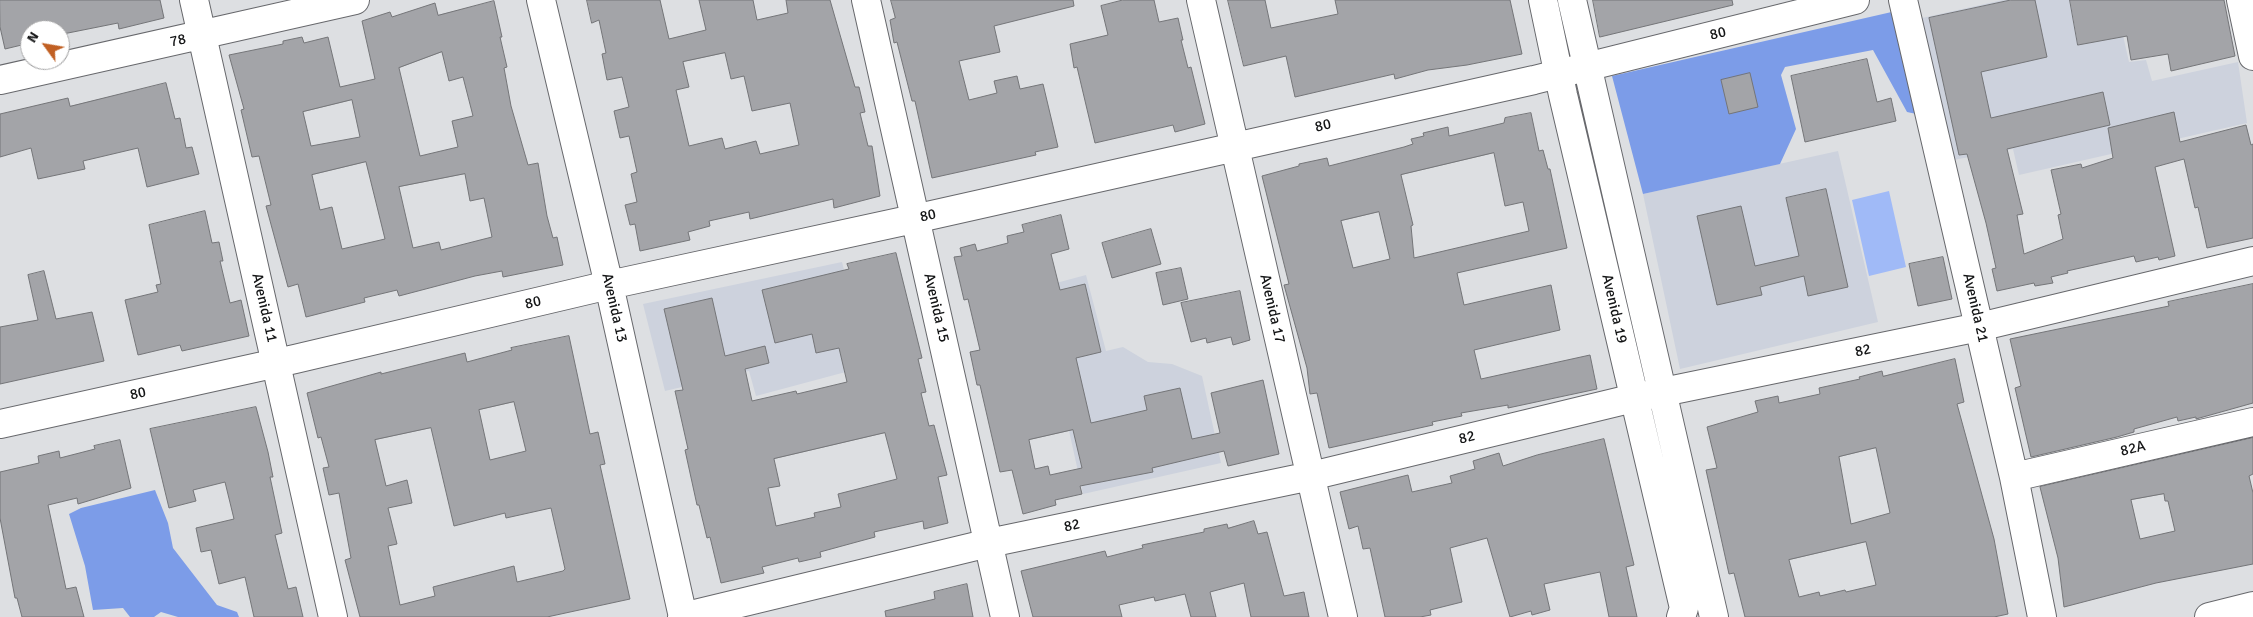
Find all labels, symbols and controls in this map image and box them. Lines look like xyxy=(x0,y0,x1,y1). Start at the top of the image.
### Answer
north arrow xyxy=(20,20,70,70)
street label: 80 xyxy=(1708,23,1728,45)
text: N xyxy=(23,29,42,46)
street label: 78 xyxy=(168,31,188,51)
street label: 80 xyxy=(1313,115,1333,137)
street label: 80 xyxy=(918,206,938,226)
street label: Avenida 11 xyxy=(247,272,281,344)
street label: Avenida 13 xyxy=(597,272,631,344)
street label: Avenida 15 xyxy=(919,272,953,344)
street label: Avenida 21 xyxy=(1958,272,1992,344)
street label: Avenida 17 xyxy=(1255,273,1289,345)
street label: Avenida 19 xyxy=(1597,273,1631,345)
street label: 80 xyxy=(523,292,543,314)
street label: 82 xyxy=(1853,341,1873,361)
street label: 80 xyxy=(128,384,148,404)
street label: 82 xyxy=(1457,427,1477,449)
street label: 82A xyxy=(2119,437,2147,461)
street label: 82 xyxy=(1062,516,1082,536)

